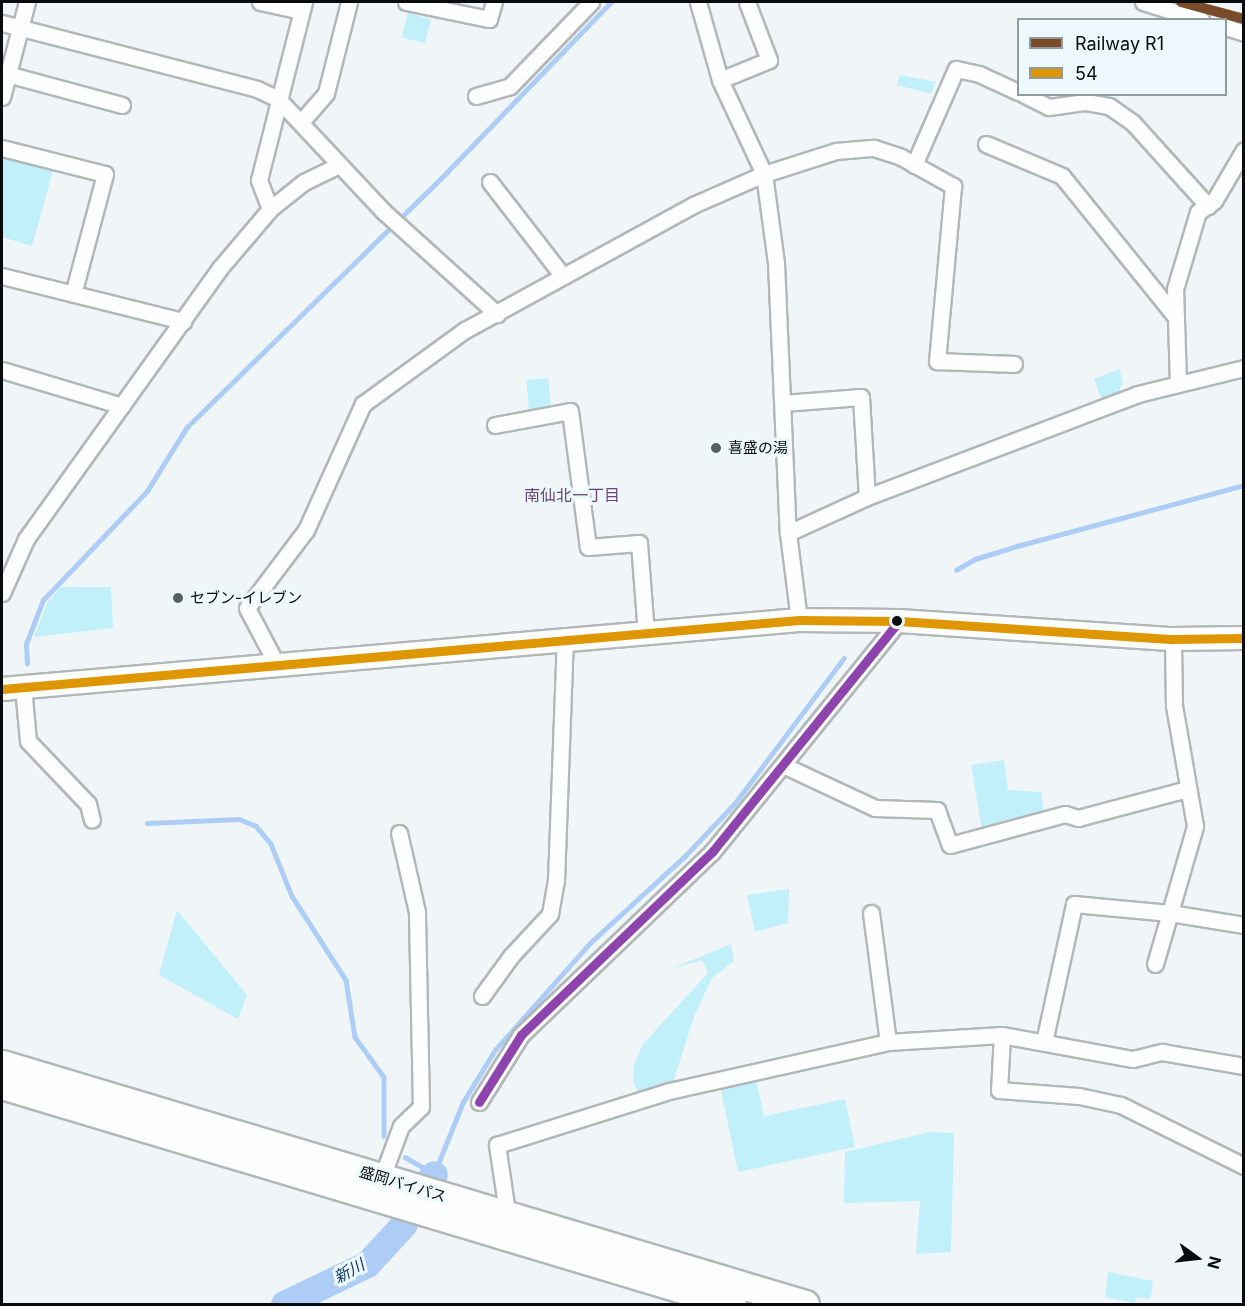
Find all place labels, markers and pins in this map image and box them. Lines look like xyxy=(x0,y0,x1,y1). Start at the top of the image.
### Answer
place label: 喜盛の湯 xyxy=(728,439,788,457)
marker: 喜盛の湯 xyxy=(709,441,723,455)
place label: セブン-イレブン xyxy=(190,589,302,607)
marker: セブン-イレブン xyxy=(171,591,185,605)
unlabelled marker xyxy=(891,615,903,627)

